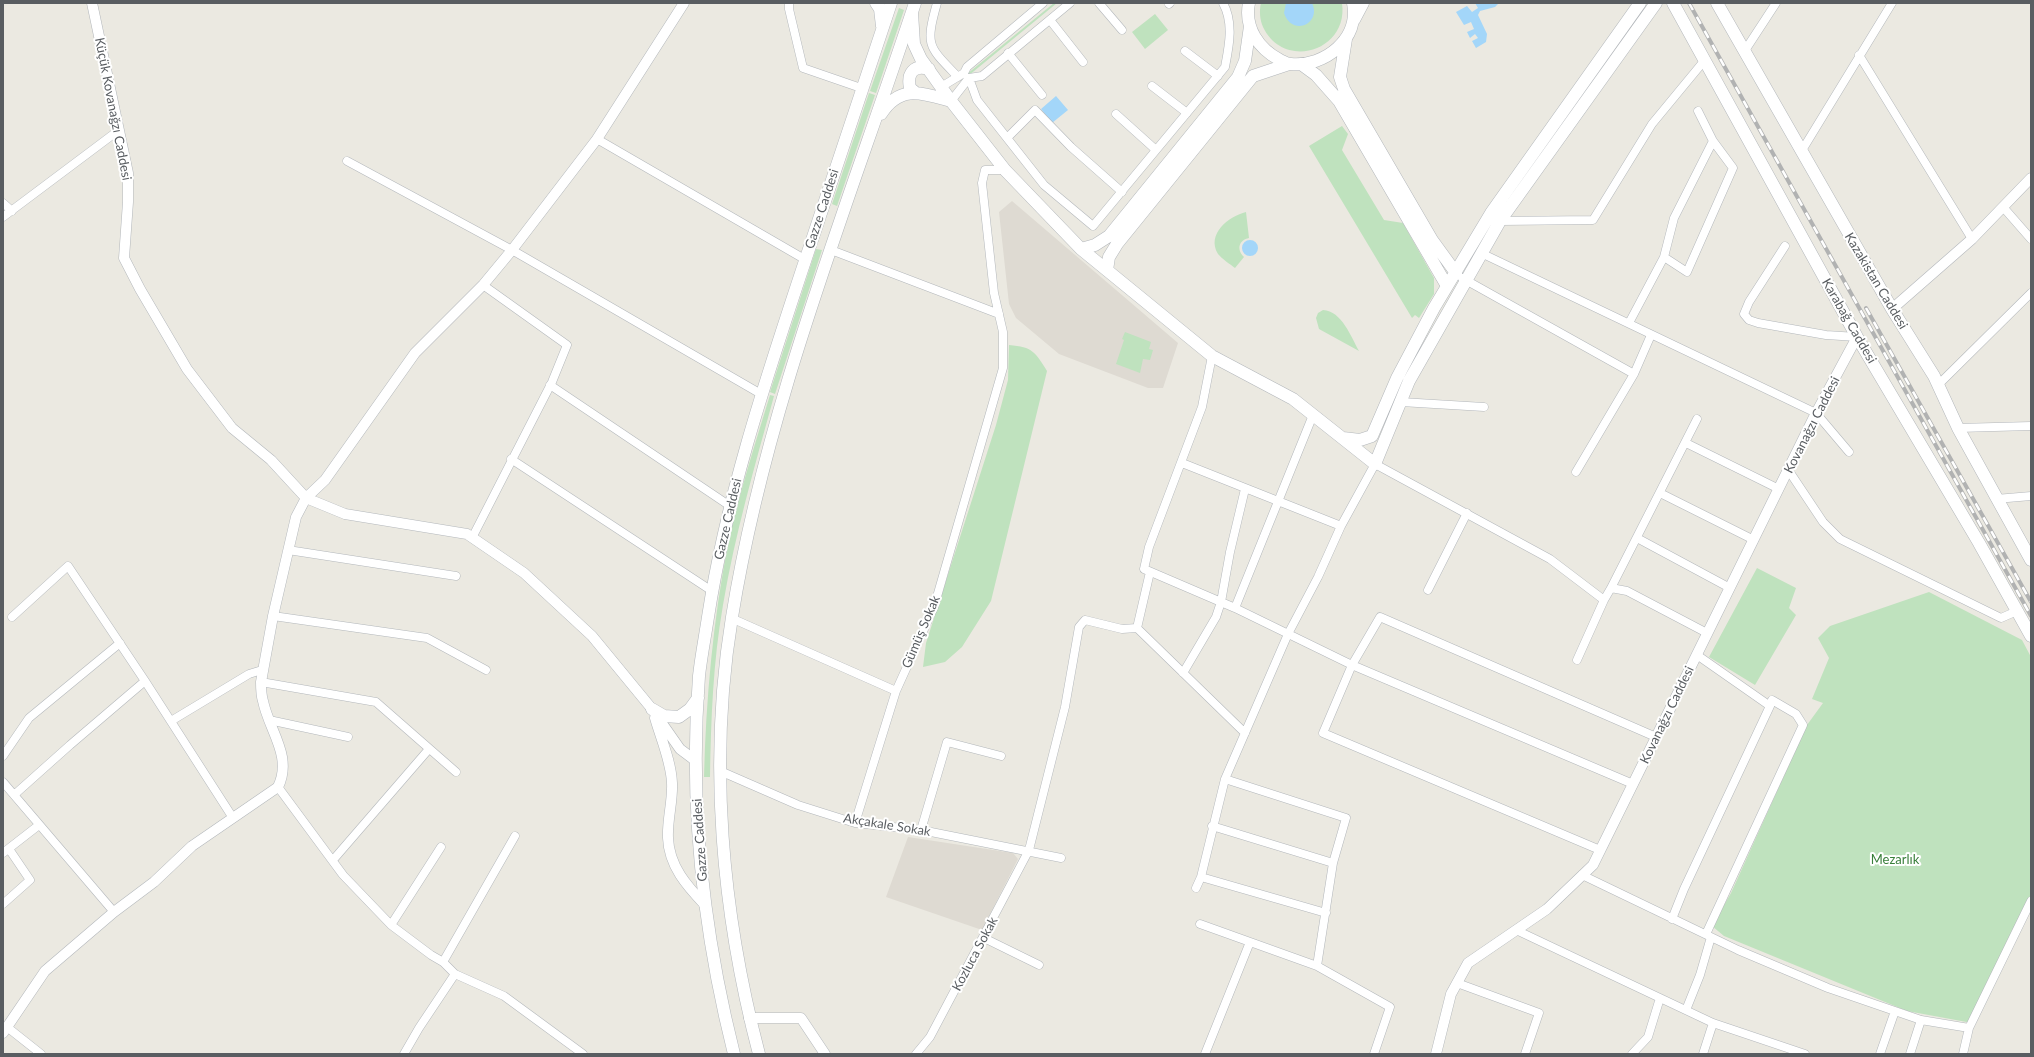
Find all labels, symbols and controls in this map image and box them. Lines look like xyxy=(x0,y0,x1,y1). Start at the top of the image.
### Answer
street label: Küçük Kovanağzı Caddesi xyxy=(91,36,135,182)
street label: Gazze Caddesi xyxy=(802,167,842,251)
street label: Kazakistan Caddesi xyxy=(1841,230,1911,332)
street label: Karabağ Caddesi xyxy=(1818,276,1880,366)
street label: Kovanağzı Caddesi xyxy=(1781,374,1843,476)
street label: Gazze Caddesi xyxy=(711,477,745,561)
street label: Gümüş Sokak xyxy=(899,593,943,671)
street label: Kovanağzı Caddesi xyxy=(1637,664,1697,766)
street label: Gazze Caddesi xyxy=(689,798,711,882)
street label: Akçakale Sokak xyxy=(842,810,932,840)
park label: Mezarlık xyxy=(1871,852,1919,868)
street label: Kozluca Sokak xyxy=(949,914,1001,994)

